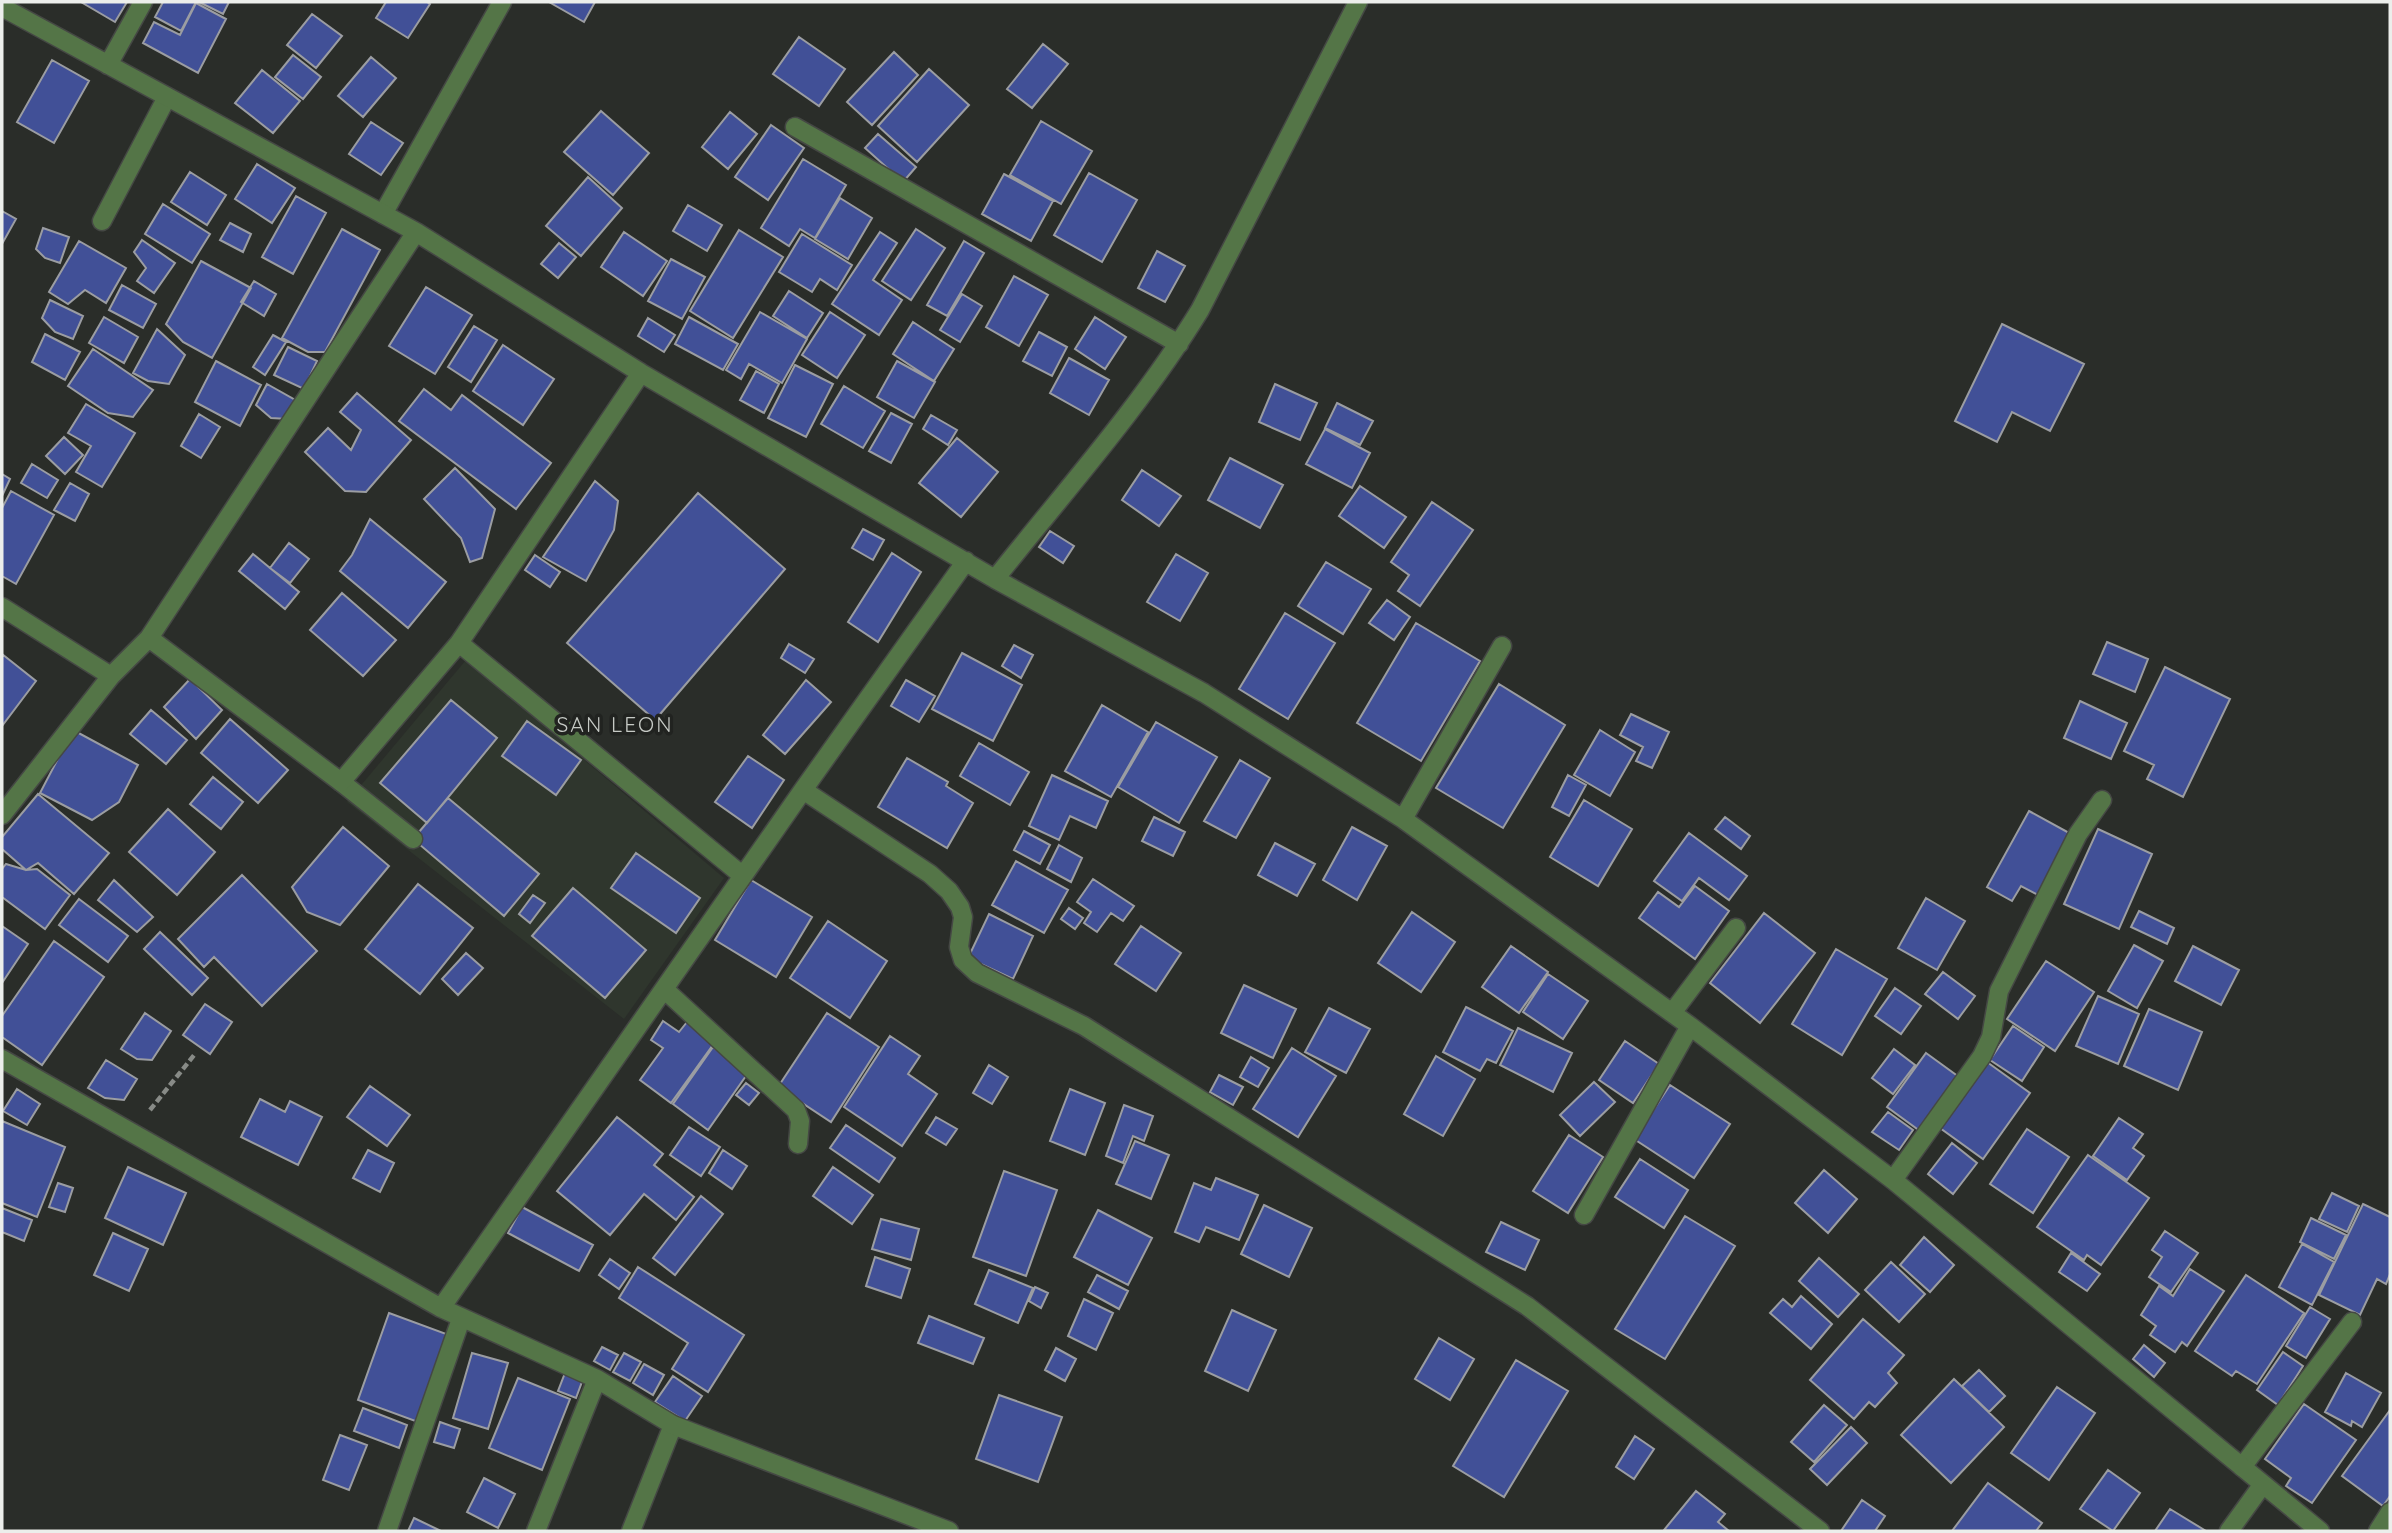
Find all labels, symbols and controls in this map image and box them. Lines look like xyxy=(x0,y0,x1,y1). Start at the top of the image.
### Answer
district label: SAN LEON xyxy=(557,711,673,737)

